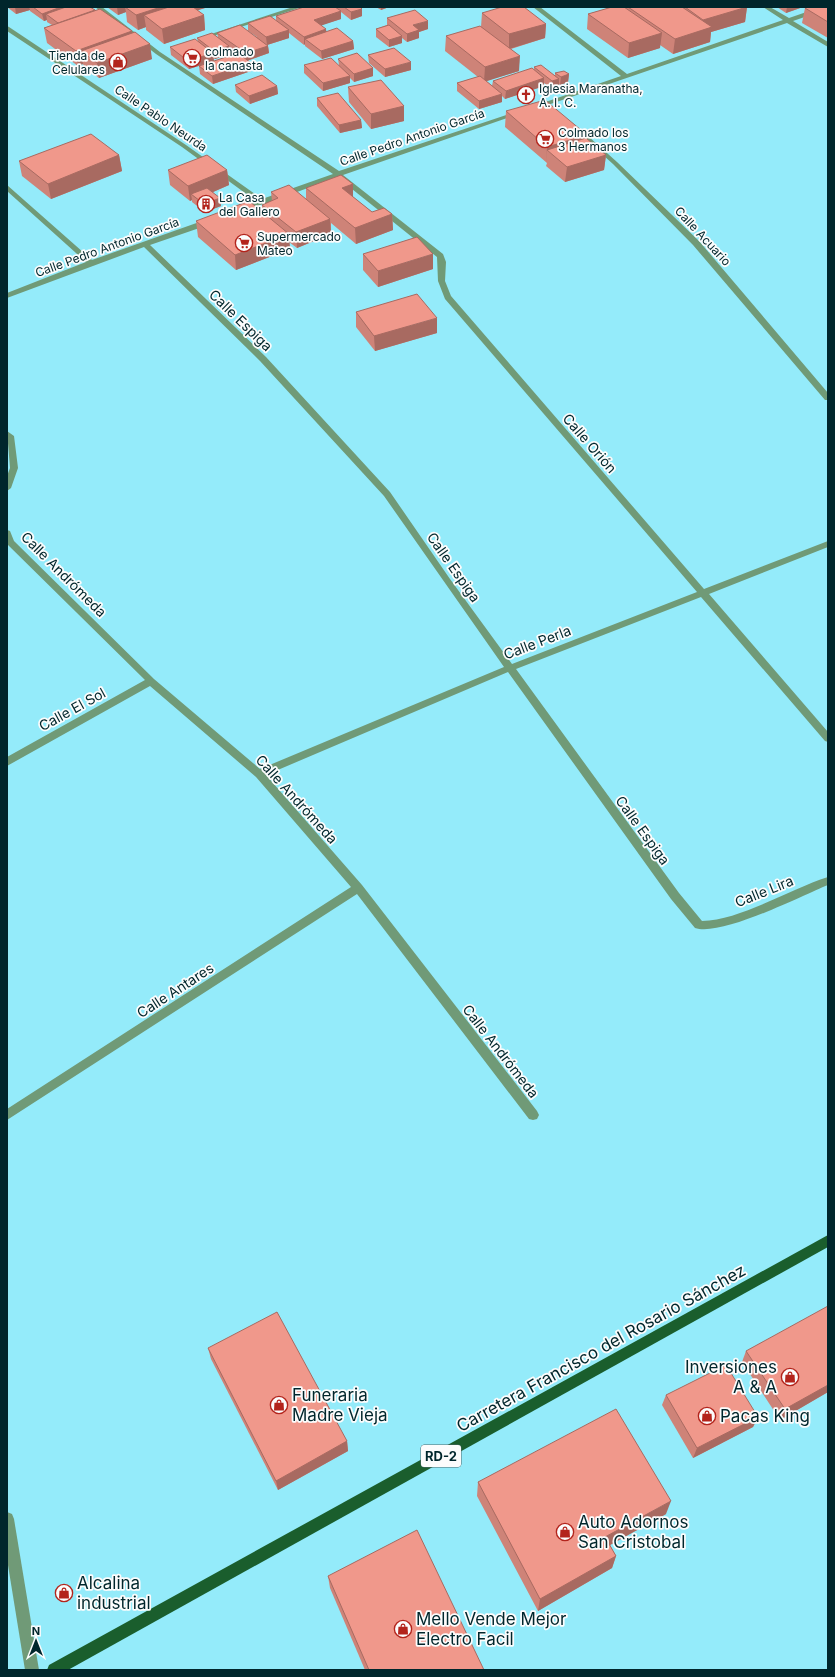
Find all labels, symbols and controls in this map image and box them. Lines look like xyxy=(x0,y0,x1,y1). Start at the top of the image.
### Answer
place label: colmado la canasta xyxy=(205,44,263,73)
place label: Tienda de Celulares xyxy=(48,48,105,77)
supermarket icon: colmado la canasta xyxy=(182,48,202,68)
shop icon: Tienda de Celulares xyxy=(108,52,128,72)
street label: Calle Pablo Neurda xyxy=(112,81,210,155)
place label: Iglesia Maranatha, A. I. C. xyxy=(539,81,643,110)
church icon: Iglesia Maranatha, A. I. C. xyxy=(516,85,536,105)
street label: Calle Pedro Antonio García xyxy=(338,105,486,169)
place label: Colmado los 3 Hermanos xyxy=(558,125,628,154)
supermarket icon: Colmado los 3 Hermanos xyxy=(535,129,555,149)
place label: La Casa del Gallero xyxy=(219,190,280,219)
building icon: La Casa del Gallero xyxy=(196,194,216,214)
street label: Calle Acuario xyxy=(672,203,734,269)
street label: Calle Pedro Antonio García xyxy=(33,214,181,280)
place label: Supermercado Mateo xyxy=(257,229,341,258)
supermarket icon: Supermercado Mateo xyxy=(234,233,254,253)
street label: Calle Espiga xyxy=(206,286,276,354)
street label: Calle Orión xyxy=(560,410,620,476)
street label: Calle Andrómeda xyxy=(18,528,110,620)
street label: Calle Espiga xyxy=(424,529,484,605)
street label: Calle Perla xyxy=(501,621,573,663)
street label: Calle El Sol xyxy=(36,684,108,734)
street label: Calle Andrómeda xyxy=(253,751,341,847)
street label: Calle Espiga xyxy=(612,792,674,868)
street label: Calle Lira xyxy=(732,872,796,910)
street label: Calle Antares xyxy=(133,959,217,1021)
street label: Calle Andrómeda xyxy=(459,1001,543,1101)
street label: Carretera Francisco del Rosario Sánchez xyxy=(453,1260,749,1436)
place label: Inversiones A & A xyxy=(685,1357,777,1397)
shop icon: Inversiones A & A xyxy=(780,1367,800,1387)
place label: Funeraria Madre Vieja xyxy=(292,1385,388,1425)
shop icon: Funeraria Madre Vieja xyxy=(269,1395,289,1415)
shop icon: Pacas King xyxy=(697,1406,717,1426)
place label: Pacas King xyxy=(720,1406,810,1426)
road number: RD-2 xyxy=(421,1445,461,1467)
place label: Auto Adornos San Cristobal xyxy=(578,1512,688,1552)
shop icon: Auto Adornos San Cristobal xyxy=(555,1522,575,1542)
place label: Alcalina industrial xyxy=(77,1573,151,1613)
shop icon: Alcalina industrial xyxy=(54,1583,74,1603)
place label: Mello Vende Mejor Electro Facil xyxy=(416,1609,567,1649)
shop icon: Mello Vende Mejor Electro Facil xyxy=(393,1619,413,1639)
north arrow xyxy=(16,1621,56,1661)
text: N xyxy=(32,1624,40,1638)

